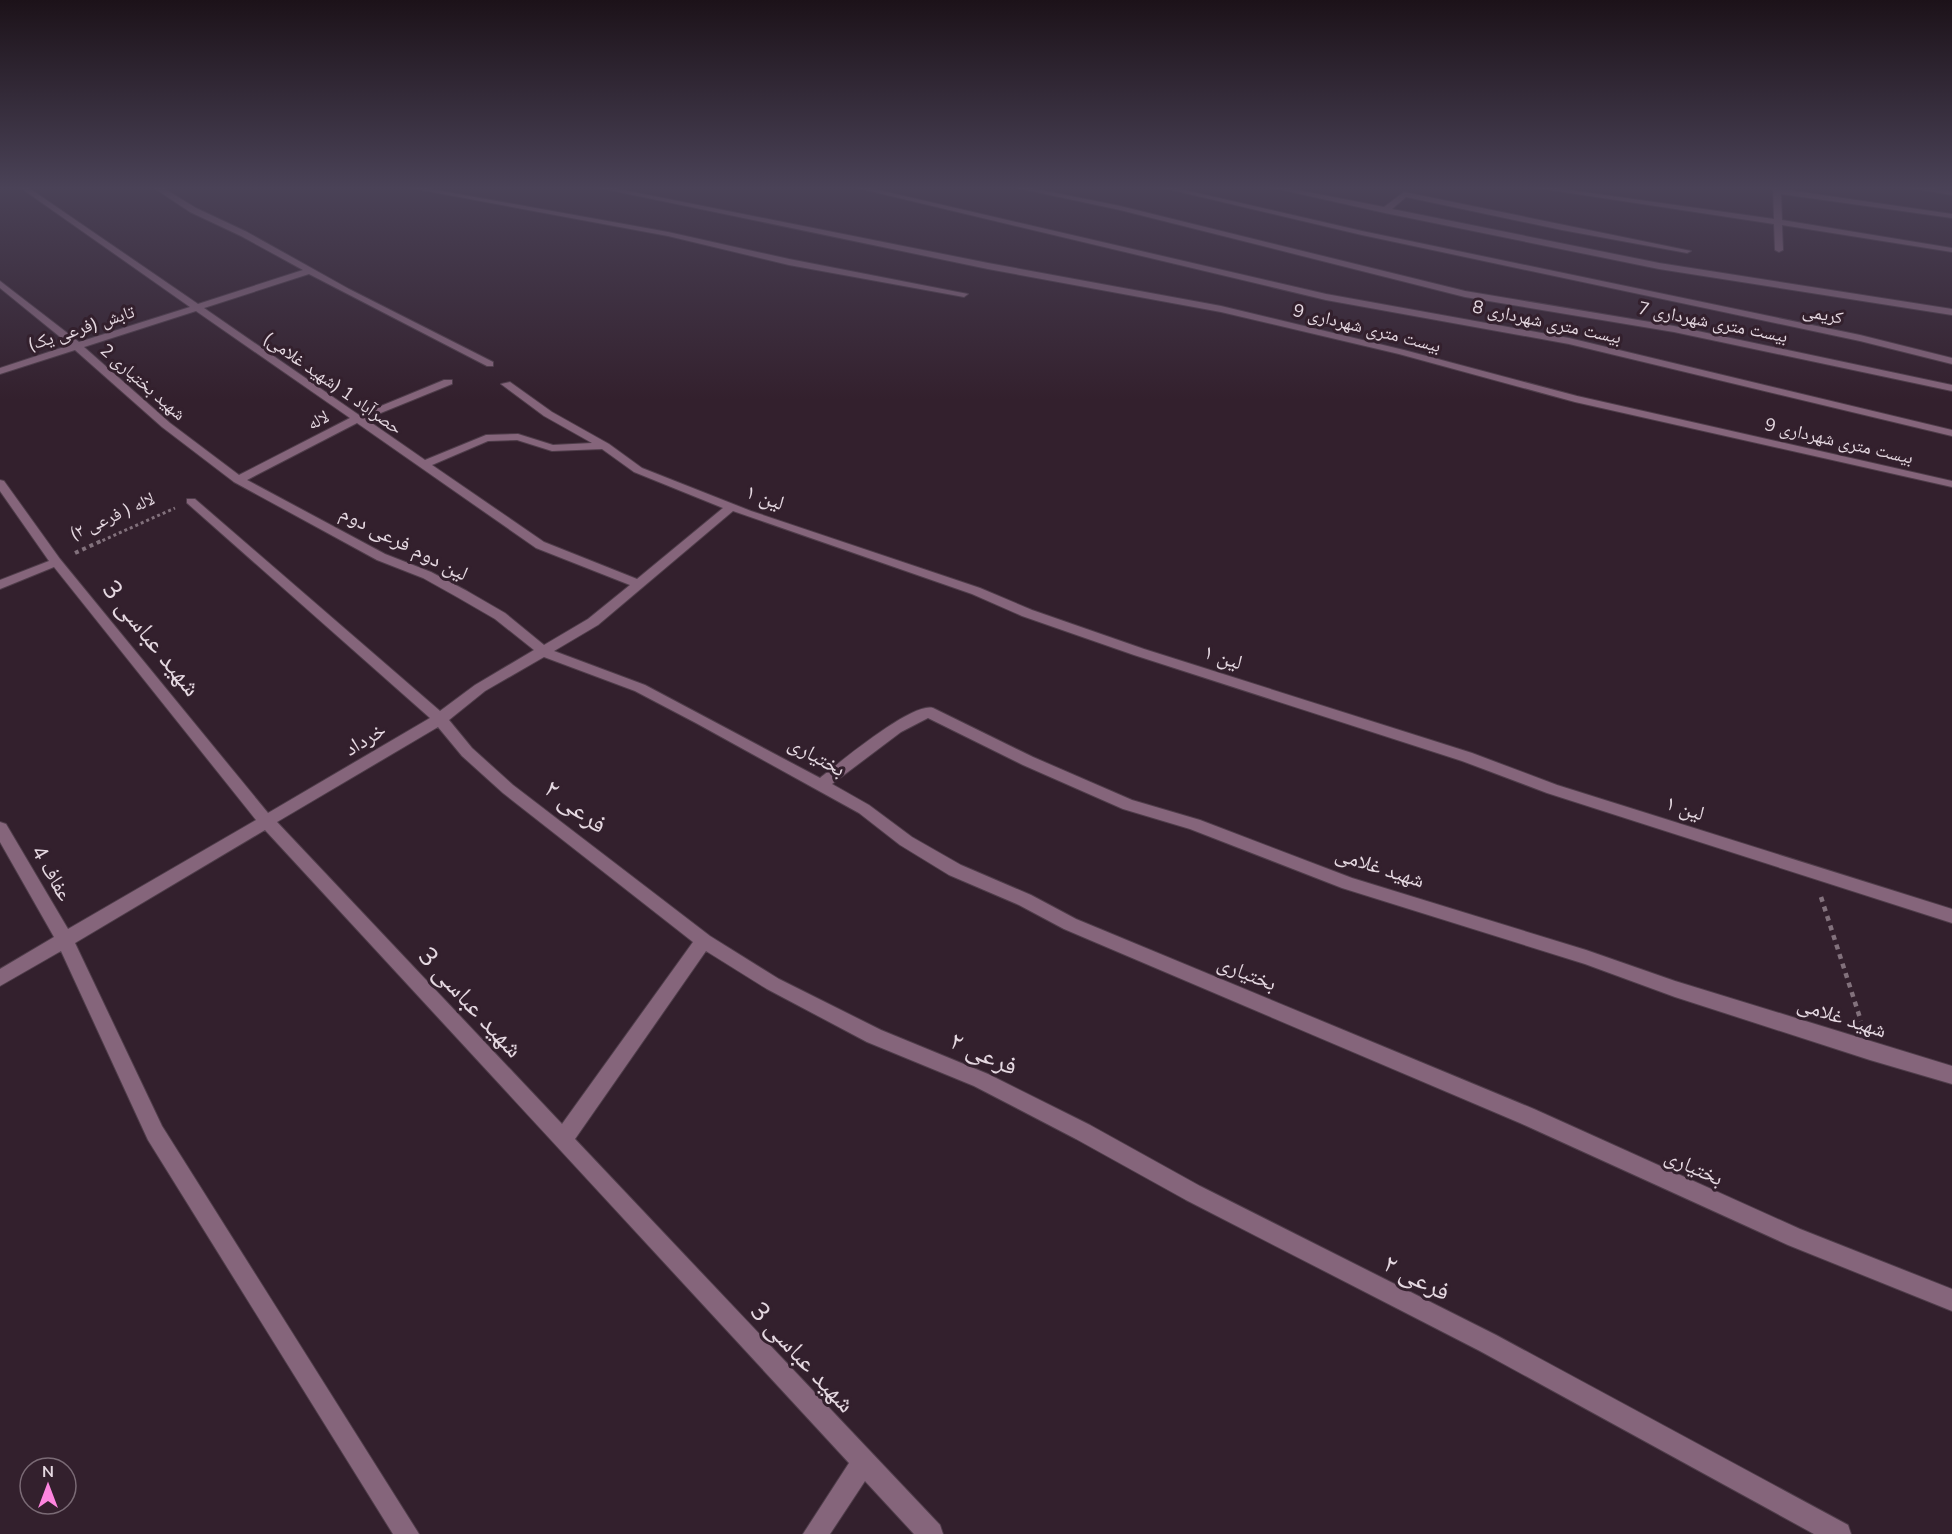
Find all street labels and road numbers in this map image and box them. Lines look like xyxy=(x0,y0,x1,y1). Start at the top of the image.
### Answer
street label: بیست متری شهرداری 8 xyxy=(1470,294,1624,350)
street label: بیست متری شهرداری 7 xyxy=(1636,296,1790,348)
street label: بیست متری شهرداری 9 xyxy=(1291,298,1444,358)
street label: کریمی xyxy=(1801,298,1846,330)
street label: تابش (فرعی یک) xyxy=(24,299,138,357)
street label: حصرآباد 1 (شهید غلامی) xyxy=(259,326,407,440)
street label: شهید بختیاری 2 xyxy=(95,338,191,426)
street label: لاله xyxy=(303,404,333,436)
street label: بیست متری شهرداری 9 xyxy=(1762,412,1916,470)
street label: لین ۱ xyxy=(742,477,788,517)
street label: لاله ( فرعی ۲) xyxy=(66,487,158,545)
street label: لین دوم فرعی دوم xyxy=(335,499,473,587)
street label: شهید عباسی 3 xyxy=(94,573,209,704)
street label: لین ۱ xyxy=(1200,638,1246,676)
street label: خرداد xyxy=(339,716,391,762)
street label: بختیاری xyxy=(783,729,851,783)
street label: ۲ فرعی xyxy=(537,771,614,842)
street label: لین ۱ xyxy=(1662,789,1708,827)
street label: شهید غلامی xyxy=(1332,839,1428,895)
street label: عفاف 4 xyxy=(25,840,79,906)
street label: شهید عباسی 3 xyxy=(410,939,531,1065)
street label: بختیاری xyxy=(1213,949,1281,997)
street label: شهید غلامی xyxy=(1794,989,1890,1045)
street label: ۲ فرعی xyxy=(944,1023,1023,1084)
street label: بختیاری xyxy=(1660,1142,1728,1192)
street label: ۲ فرعی xyxy=(1377,1246,1456,1309)
street label: شهید عباسی 3 xyxy=(742,1294,863,1420)

